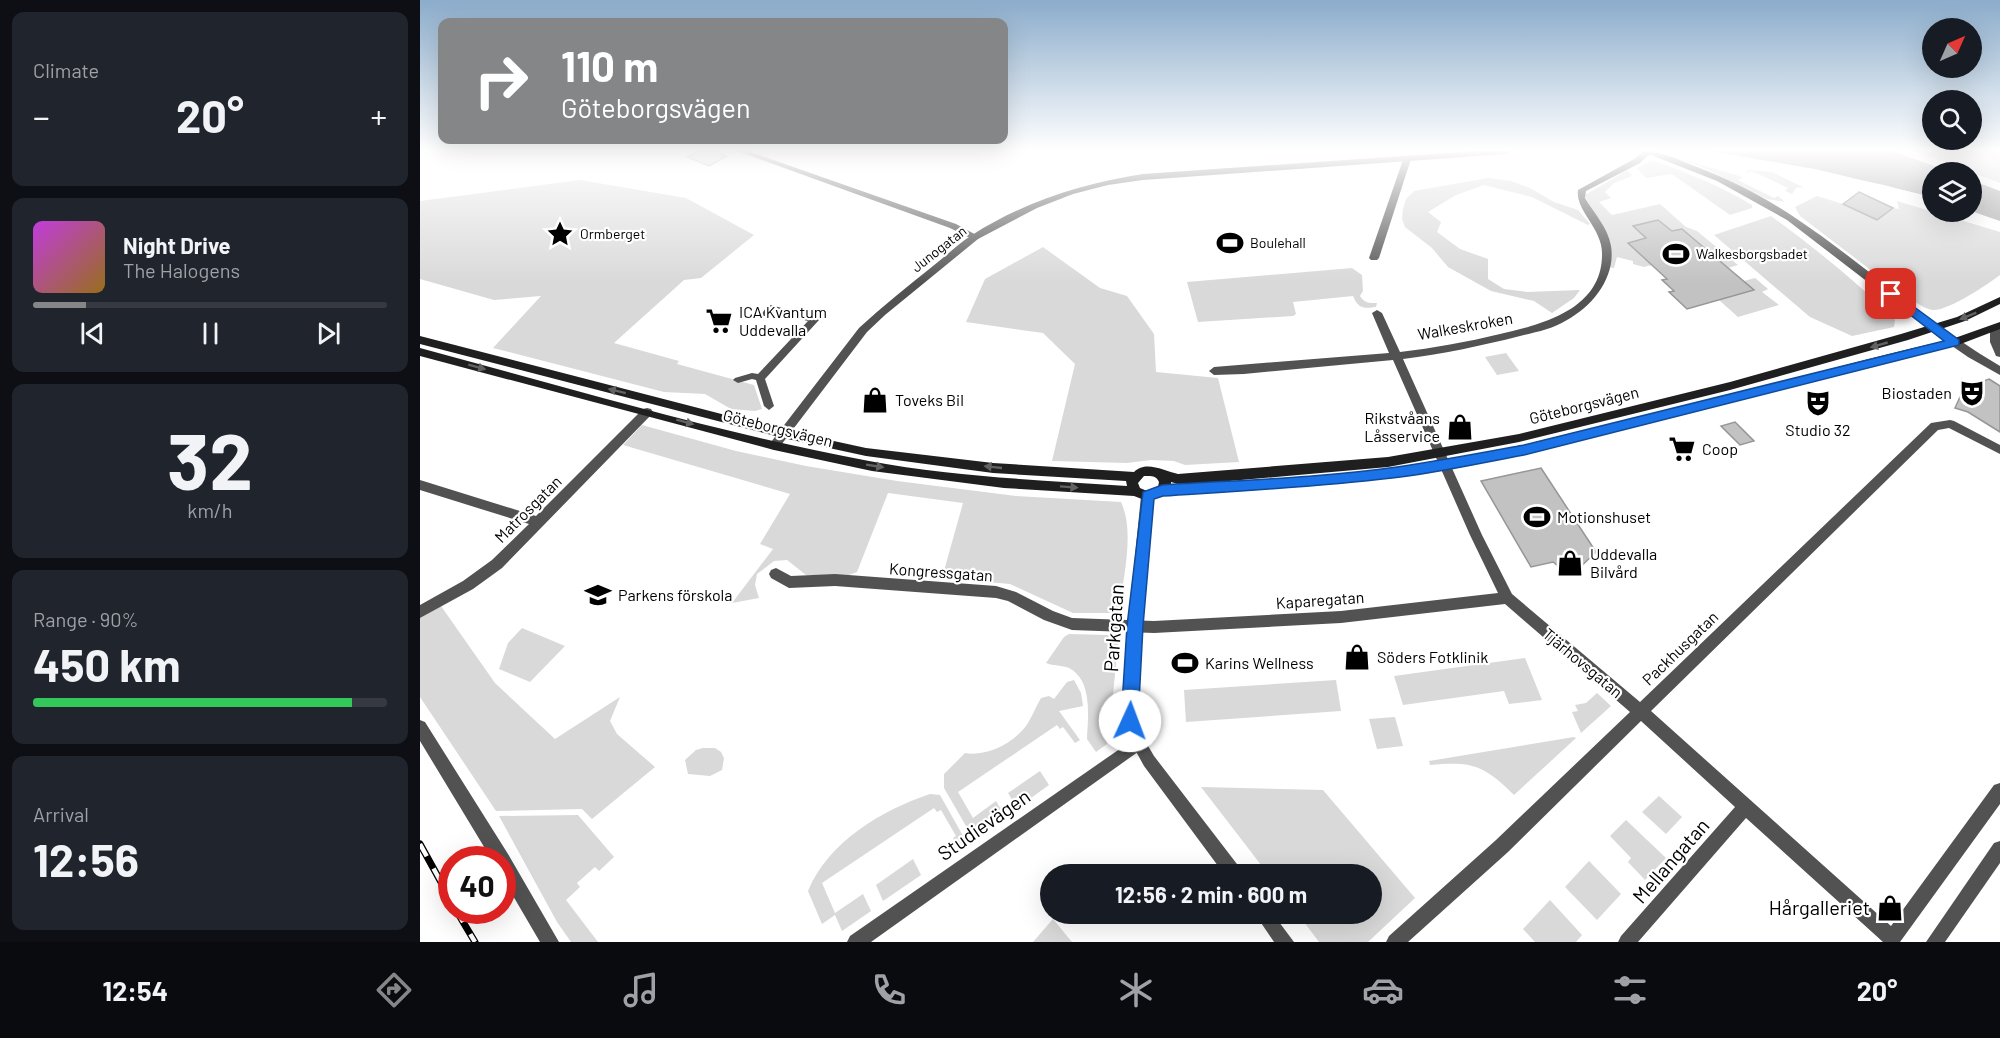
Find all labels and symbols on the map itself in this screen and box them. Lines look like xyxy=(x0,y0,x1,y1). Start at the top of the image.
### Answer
north arrow xyxy=(1922,18,1982,78)
place icon: Ormberget xyxy=(545,219,575,249)
street label: Junogatan xyxy=(908,222,970,275)
place label: Ormberget xyxy=(580,225,645,242)
sports icon: Boulehall xyxy=(1215,228,1245,258)
place label: Boulehall xyxy=(1250,234,1306,251)
sports icon: Walkesborgsbadet xyxy=(1661,239,1691,269)
place label: Walkesborgsbadet xyxy=(1696,245,1808,262)
pin xyxy=(1865,268,1916,319)
place label: ICA Kvantum Uddevalla xyxy=(739,302,827,339)
supermarket icon: ICA Kvantum Uddevalla xyxy=(704,306,734,336)
street label: Walkeskroken xyxy=(1416,308,1514,343)
one-way arrow xyxy=(1959,312,1977,321)
one-way arrow xyxy=(1869,341,1887,350)
one-way arrow xyxy=(467,363,486,373)
theatre icon: Biostaden xyxy=(1957,378,1987,408)
street label: Göteborgsvägen xyxy=(1527,382,1641,427)
place label: Biostaden xyxy=(1882,383,1952,402)
shop icon: Toveks Bil xyxy=(860,385,890,415)
one-way arrow xyxy=(608,386,626,396)
theatre icon: Studio 32 xyxy=(1803,388,1833,418)
place label: Toveks Bil xyxy=(895,390,964,409)
street label: Göteborgsvägen xyxy=(721,405,835,450)
place label: Rikstvåans Låsservice xyxy=(1364,408,1440,445)
shop icon: Rikstvåans Låsservice xyxy=(1445,412,1475,442)
one-way arrow xyxy=(676,418,695,428)
place label: Studio 32 xyxy=(1785,420,1851,439)
supermarket icon: Coop xyxy=(1667,434,1697,464)
place label: Coop xyxy=(1702,439,1738,458)
one-way arrow xyxy=(866,462,885,471)
one-way arrow xyxy=(983,462,1002,472)
street label: Matrosgatan xyxy=(490,471,565,546)
one-way arrow xyxy=(1060,482,1079,492)
sports icon: Motionshuset xyxy=(1522,502,1552,532)
place label: Motionshuset xyxy=(1557,507,1651,526)
place label: Uddevalla Bilvård xyxy=(1590,544,1657,581)
shop icon: Uddevalla Bilvård xyxy=(1555,548,1585,578)
street label: Kongressgatan xyxy=(888,558,994,585)
school or university icon: Parkens förskola xyxy=(583,580,613,610)
street label: Parkgatan xyxy=(1098,583,1128,673)
place label: Parkens förskola xyxy=(618,585,732,604)
street label: Kaparegatan xyxy=(1275,587,1365,612)
street label: Packhusgatan xyxy=(1638,607,1722,689)
street label: Tjärhovsgatan xyxy=(1540,624,1627,701)
shop icon: Söders Fotklinik xyxy=(1342,642,1372,672)
place label: Söders Fotklinik xyxy=(1377,647,1488,666)
sports icon: Karins Wellness xyxy=(1170,648,1200,678)
place label: Karins Wellness xyxy=(1205,653,1314,672)
position arrow xyxy=(1098,689,1162,753)
street label: Studievägen xyxy=(932,783,1034,865)
street label: Mellangatan xyxy=(1627,813,1714,908)
speed limit sign: 40 xyxy=(438,846,516,924)
shop icon: Hårgalleriet xyxy=(1875,893,1905,923)
place label: Hårgalleriet xyxy=(1769,895,1870,919)

